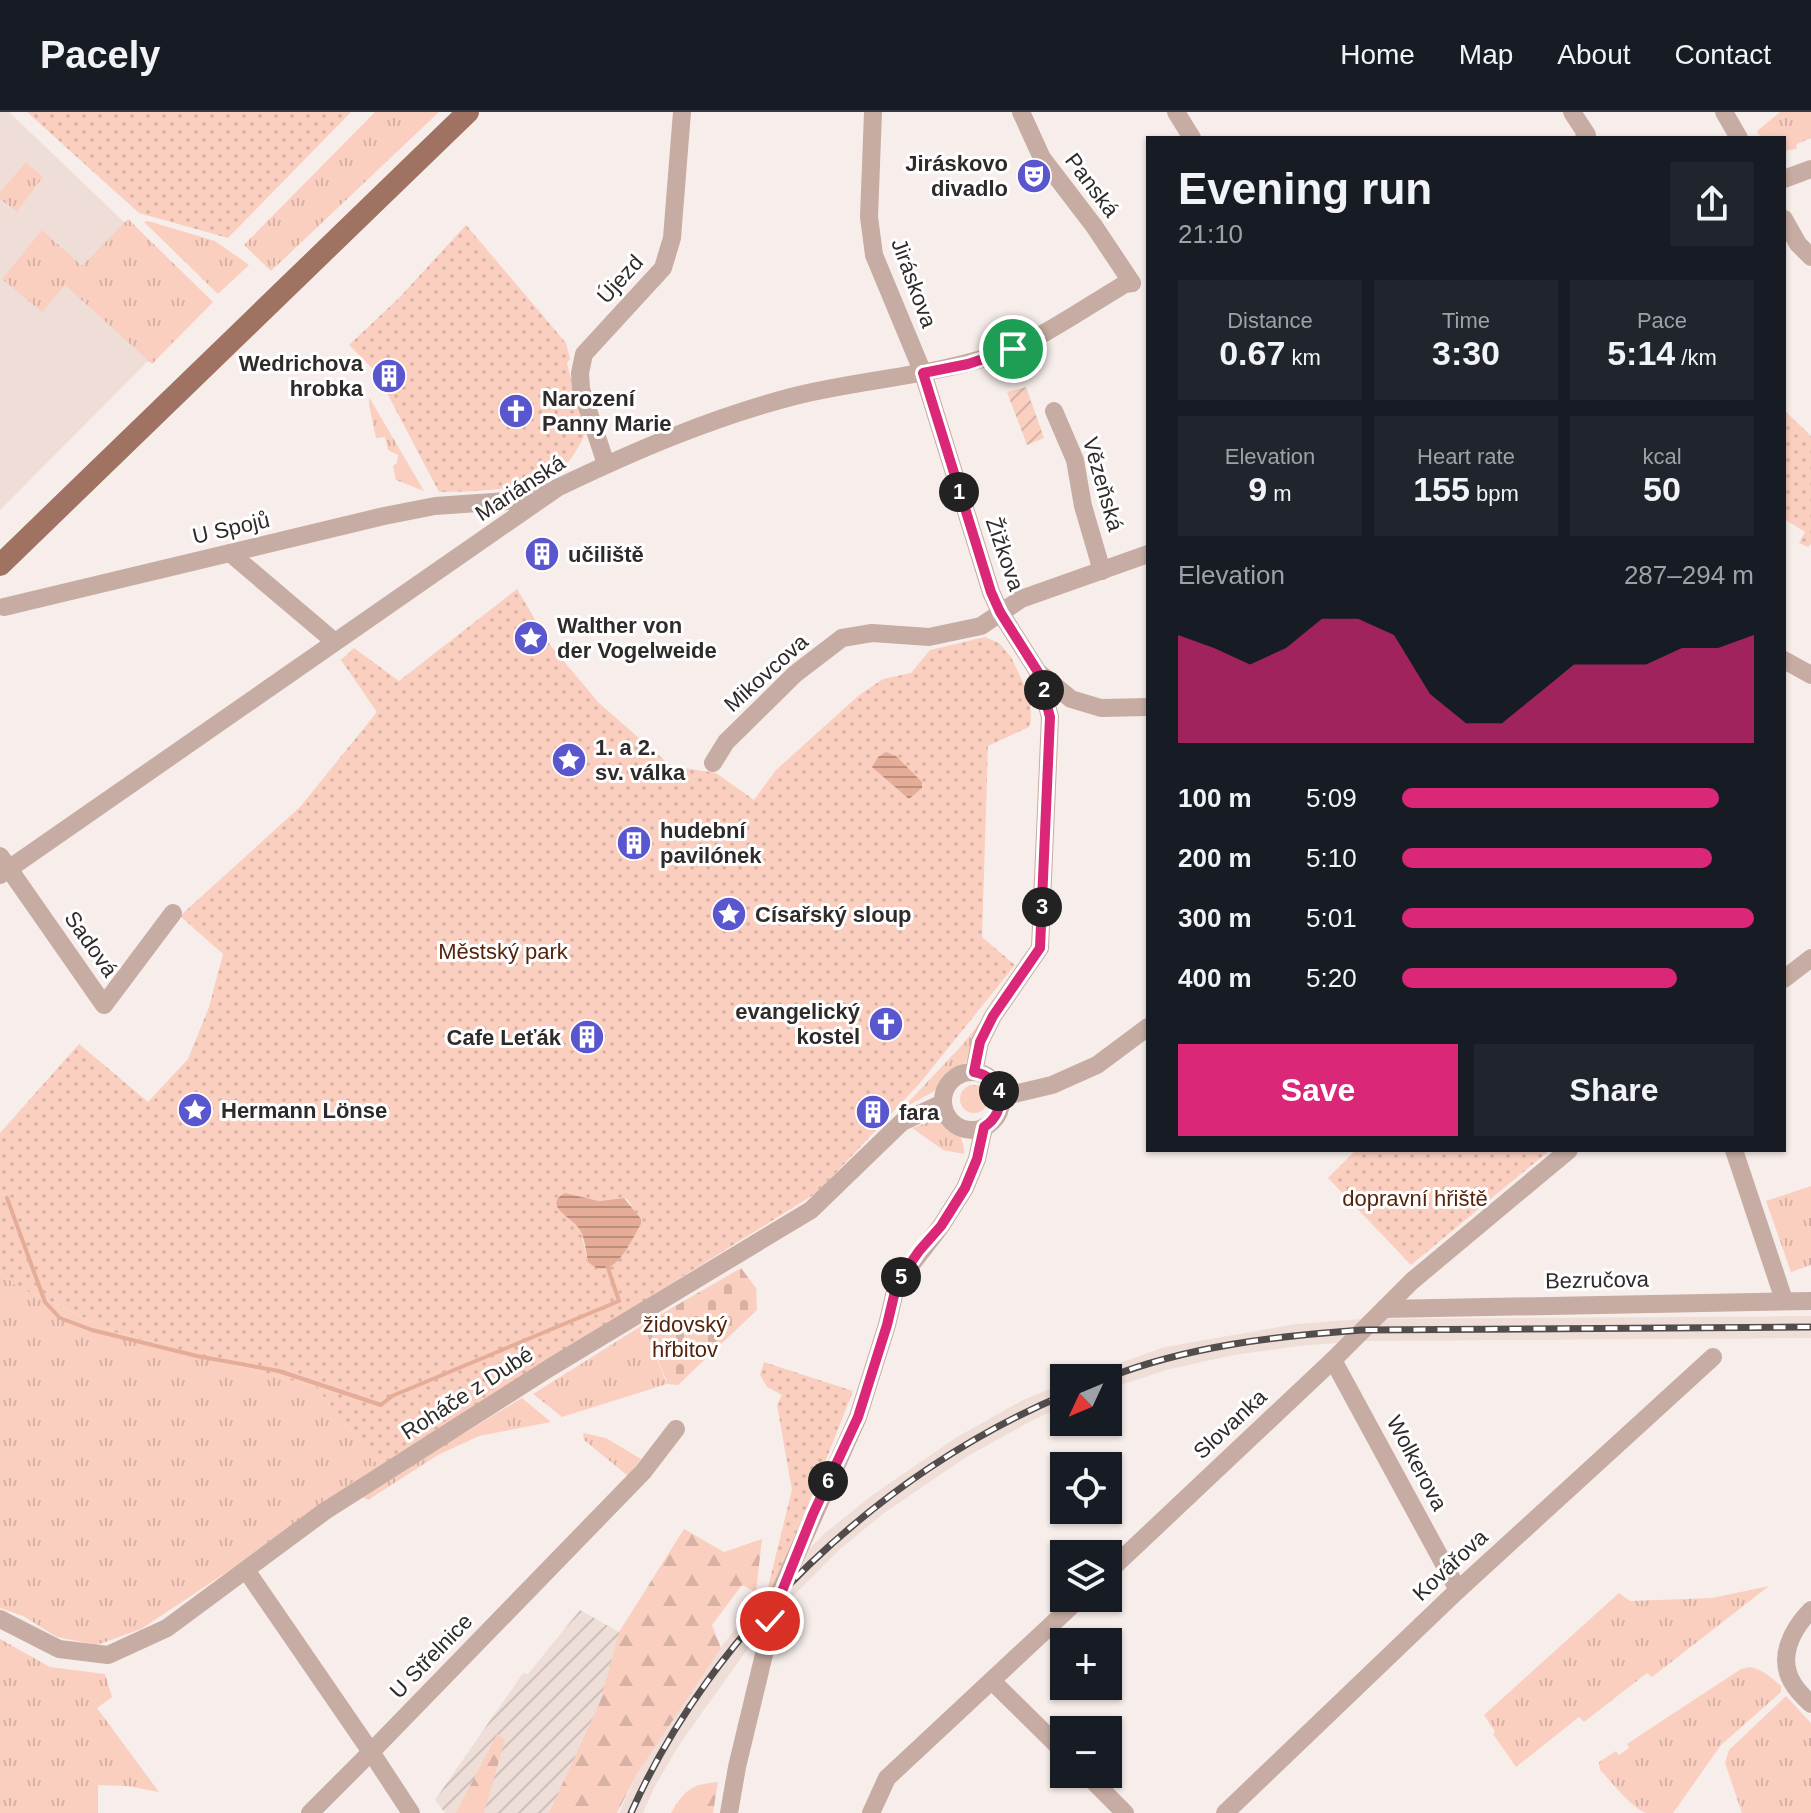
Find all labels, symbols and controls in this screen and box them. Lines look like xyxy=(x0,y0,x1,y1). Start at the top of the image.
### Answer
text: Pacely xyxy=(40,34,160,76)
text: Home xyxy=(1340,39,1415,70)
text: Map xyxy=(1459,39,1513,70)
text: About xyxy=(1557,39,1631,70)
text: Contact xyxy=(1675,39,1771,70)
street label: Panská xyxy=(1060,148,1125,222)
place label: Jiráskovo divadlo xyxy=(905,151,1008,201)
theatre icon: Jiráskovo divadlo xyxy=(1015,157,1053,195)
button: share xyxy=(1670,162,1754,246)
text: Evening run xyxy=(1178,164,1432,213)
text: 21:10 xyxy=(1178,219,1243,249)
street label: Jiráskova xyxy=(886,235,942,332)
street label: Újezd xyxy=(592,250,648,308)
text: Distance xyxy=(1227,308,1313,333)
text: Time xyxy=(1442,308,1490,333)
text: Pace xyxy=(1637,308,1687,333)
pin xyxy=(979,315,1047,383)
icon: arrive xyxy=(991,327,1035,371)
text: 0.67 xyxy=(1219,334,1285,372)
text: 3:30 xyxy=(1432,334,1500,372)
text: 5:14 xyxy=(1607,334,1675,372)
text: km xyxy=(1285,345,1321,370)
text: /km xyxy=(1675,345,1717,370)
place label: Wedrichova hrobka xyxy=(239,351,364,401)
building icon: Wedrichova hrobka xyxy=(370,357,408,395)
place label: Narození Panny Marie xyxy=(542,386,672,436)
church icon: Narození Panny Marie xyxy=(497,392,535,430)
street label: Vězeňská xyxy=(1078,434,1129,535)
text: Elevation xyxy=(1225,444,1315,469)
text: Heart rate xyxy=(1417,444,1515,469)
text: kcal xyxy=(1642,444,1682,469)
street label: Mariánská xyxy=(471,449,570,526)
text: 9 xyxy=(1248,470,1267,508)
text: 155 xyxy=(1413,470,1470,508)
text: 50 xyxy=(1643,470,1681,508)
pin: 1 xyxy=(939,472,979,512)
text: 1 xyxy=(953,479,965,504)
text: m xyxy=(1267,481,1292,506)
text: bpm xyxy=(1470,481,1519,506)
street label: U Spojů xyxy=(190,507,272,549)
street label: Žižkova xyxy=(981,514,1029,595)
building icon: učiliště xyxy=(523,535,561,573)
place label: učiliště xyxy=(568,542,644,567)
text: Elevation xyxy=(1178,560,1285,590)
text: 287–294 m xyxy=(1624,560,1754,590)
place label: Walther von der Vogelweide xyxy=(557,613,717,663)
place icon: Walther von der Vogelweide xyxy=(512,619,550,657)
street label: Mikovcova xyxy=(719,628,814,717)
pin: 2 xyxy=(1024,670,1064,710)
text: 2 xyxy=(1038,677,1050,702)
place label: 1. a 2. sv. válka xyxy=(595,735,686,785)
place icon: 1. a 2. sv. válka xyxy=(550,741,588,779)
text: 100 m xyxy=(1178,783,1252,813)
text: 5:09 xyxy=(1306,783,1357,813)
place label: hudební pavilónek xyxy=(660,818,762,868)
building icon: hudební pavilónek xyxy=(615,824,653,862)
text: 200 m xyxy=(1178,843,1252,873)
text: 5:10 xyxy=(1306,843,1357,873)
pin: 3 xyxy=(1022,887,1062,927)
text: 3 xyxy=(1036,894,1048,919)
place icon: Císařský sloup xyxy=(710,895,748,933)
place label: Císařský sloup xyxy=(755,902,912,927)
text: 300 m xyxy=(1178,903,1252,933)
text: 5:01 xyxy=(1306,903,1357,933)
street label: Sadová xyxy=(59,906,123,982)
park label: Městský park xyxy=(438,939,569,964)
text: 400 m xyxy=(1178,963,1252,993)
text: 5:20 xyxy=(1306,963,1357,993)
place label: evangelický kostel xyxy=(735,999,861,1049)
church icon: evangelický kostel xyxy=(867,1005,905,1043)
building icon: Cafe Leťák xyxy=(568,1018,606,1056)
place label: Cafe Leťák xyxy=(447,1025,562,1050)
button: Save xyxy=(1178,1044,1458,1136)
button: Share xyxy=(1474,1044,1754,1136)
pin: 4 xyxy=(979,1071,1019,1111)
text: 4 xyxy=(993,1078,1005,1103)
place icon: Hermann Lönse xyxy=(176,1091,214,1129)
building icon: fara xyxy=(854,1093,892,1131)
place label: Hermann Lönse xyxy=(221,1098,387,1123)
place label: fara xyxy=(899,1100,940,1125)
park label: dopravní hřiště xyxy=(1342,1186,1488,1211)
pin: 5 xyxy=(881,1257,921,1297)
text: 5 xyxy=(895,1264,907,1289)
street label: Bezručova xyxy=(1545,1267,1650,1293)
park label: židovský hřbitov xyxy=(643,1312,727,1362)
street label: Roháče z Dubé xyxy=(397,1341,537,1445)
north arrow xyxy=(1050,1364,1122,1436)
map controls xyxy=(1050,1364,1122,1788)
street label: Slovanka xyxy=(1188,1383,1272,1464)
street label: Wolkerova xyxy=(1382,1411,1453,1515)
button: locate xyxy=(1050,1452,1122,1524)
pin: 6 xyxy=(808,1461,848,1501)
text: 6 xyxy=(822,1468,834,1493)
street label: Kovářova xyxy=(1407,1524,1493,1606)
button: layers xyxy=(1050,1540,1122,1612)
pin xyxy=(736,1587,804,1655)
icon: check xyxy=(748,1599,792,1643)
street label: U Střelnice xyxy=(385,1609,477,1703)
button: + xyxy=(1050,1628,1122,1700)
button: − xyxy=(1050,1716,1122,1788)

